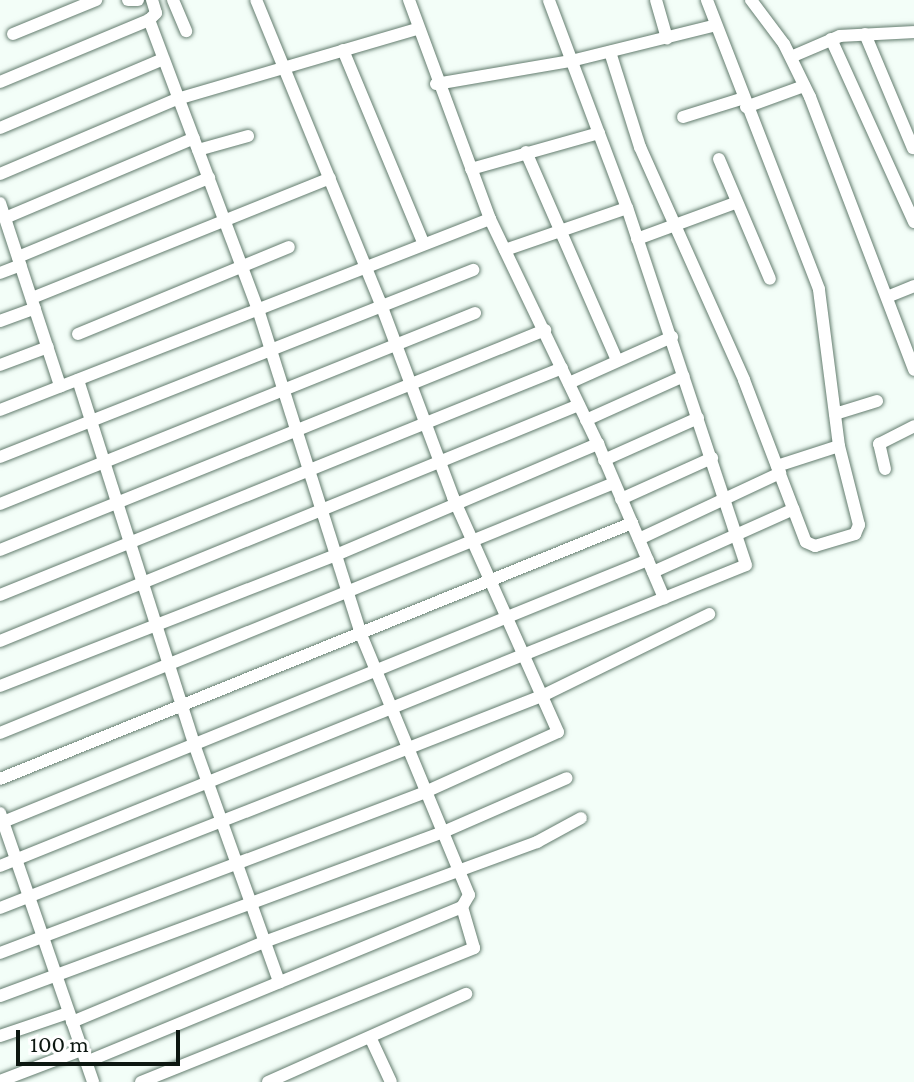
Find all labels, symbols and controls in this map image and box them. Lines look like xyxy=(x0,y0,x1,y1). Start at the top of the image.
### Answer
scale bar xyxy=(20,1014,184,1064)
text: 100 m xyxy=(30,1030,89,1057)

